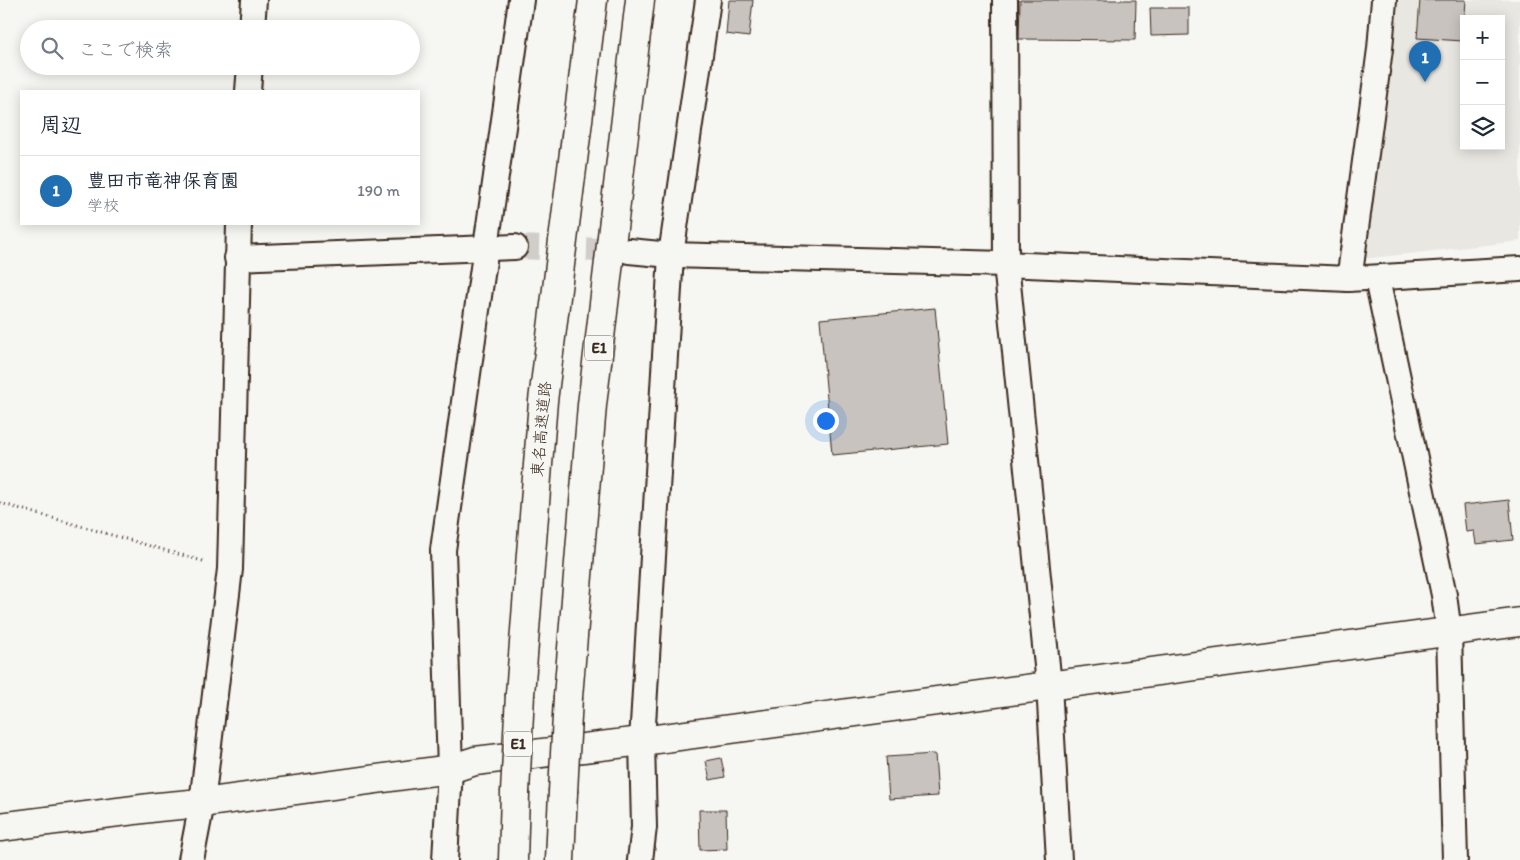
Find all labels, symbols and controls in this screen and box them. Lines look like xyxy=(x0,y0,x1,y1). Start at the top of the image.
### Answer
map controls xyxy=(1460,15,1505,150)
button: + xyxy=(1460,15,1505,60)
search box xyxy=(20,20,420,75)
icon: search xyxy=(38,34,66,62)
text: ここで検索 xyxy=(78,38,173,61)
pin: 1 xyxy=(1409,41,1441,82)
button: − xyxy=(1460,60,1505,105)
button: layers xyxy=(1460,105,1505,150)
text: 周辺 xyxy=(40,112,82,137)
text: 豊田市竜神保育園 xyxy=(87,169,239,192)
text: 1 xyxy=(52,181,60,200)
text: 190 m xyxy=(357,181,400,200)
text: 学校 xyxy=(87,196,119,215)
road number: E1 xyxy=(585,336,613,360)
street label: 東名高速道路 xyxy=(527,380,555,478)
your location xyxy=(813,408,839,434)
road number: E1 xyxy=(504,732,532,756)

